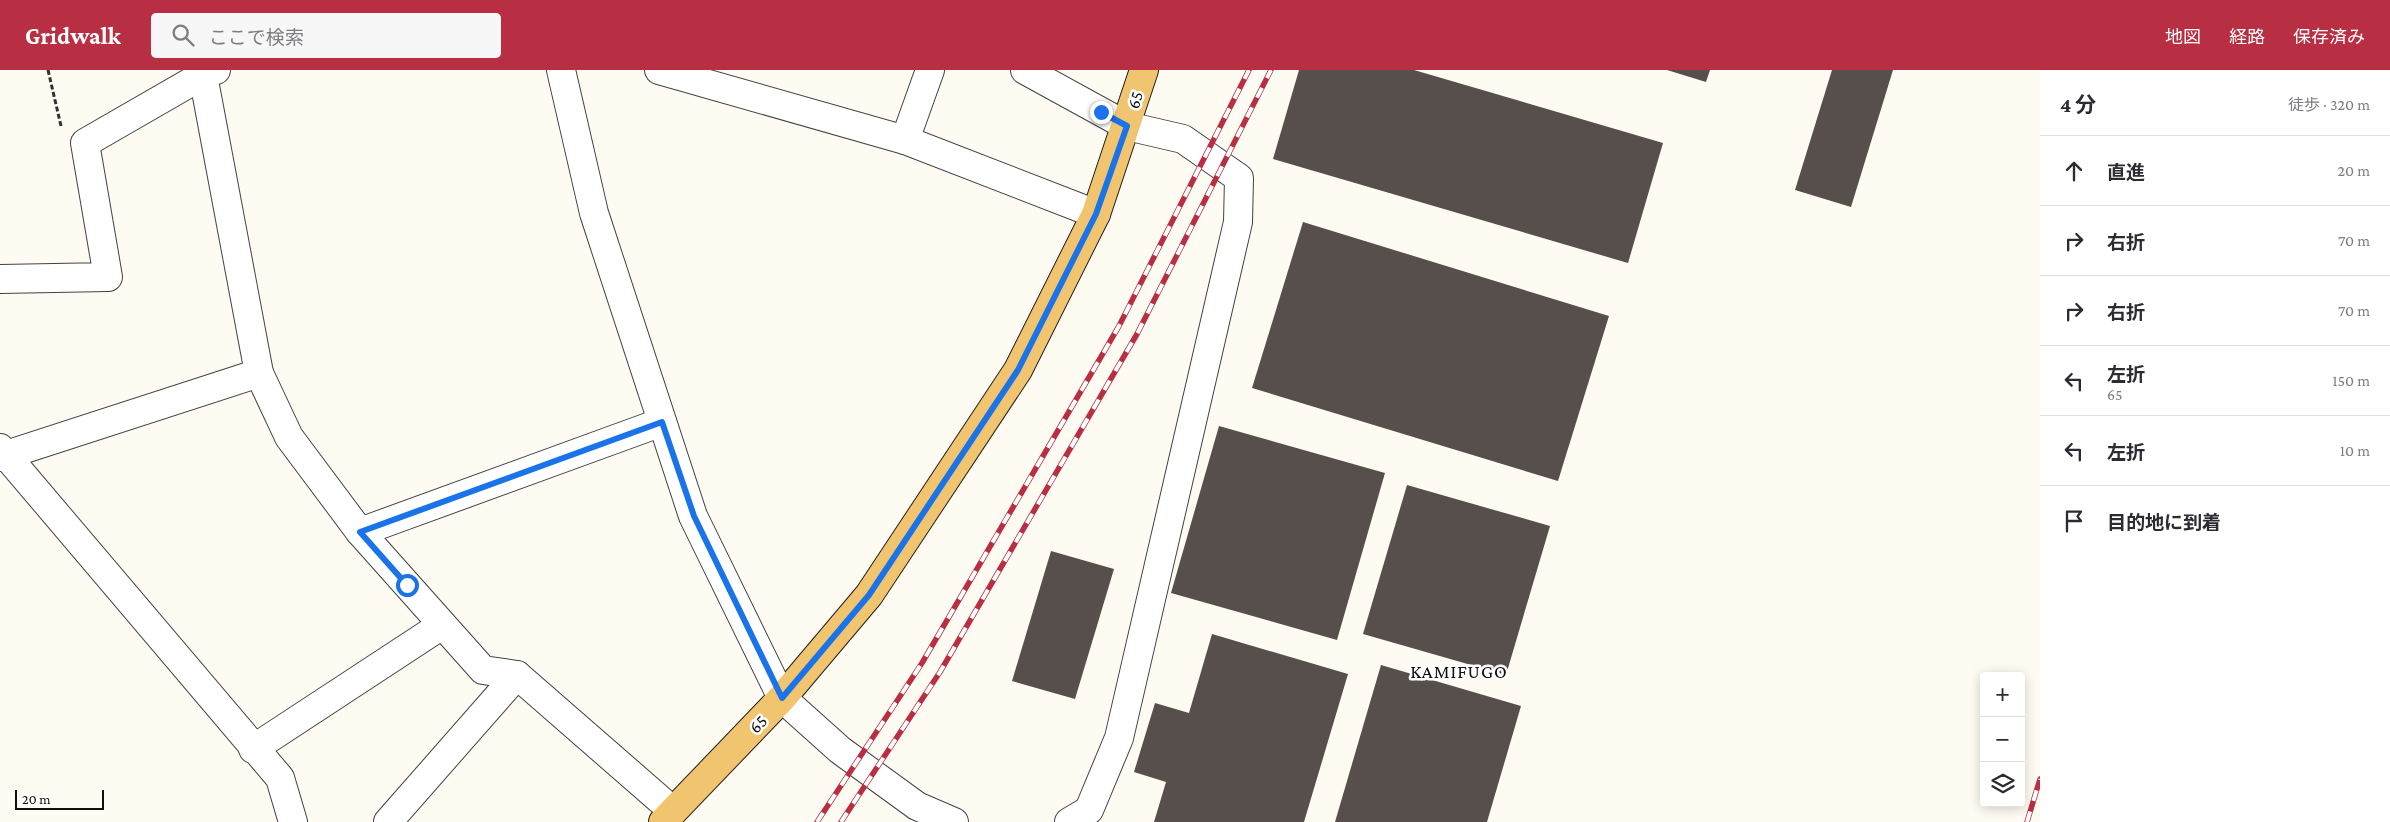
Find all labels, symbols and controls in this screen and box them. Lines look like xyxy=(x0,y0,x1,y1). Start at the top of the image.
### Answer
search box xyxy=(151,13,501,58)
icon: search xyxy=(169,21,197,49)
text: Gridwalk xyxy=(25,22,121,49)
text: ここで検索 xyxy=(209,27,304,48)
text: 地図 xyxy=(2165,27,2201,47)
text: 経路 xyxy=(2229,27,2265,47)
text: 保存済み xyxy=(2293,27,2365,47)
street label: 65 xyxy=(1123,89,1147,111)
text: 4 分 xyxy=(2060,93,2096,117)
text: 徒歩 · 320 m xyxy=(2288,96,2370,113)
route end xyxy=(1090,101,1113,124)
icon: ahead xyxy=(2060,157,2088,185)
text: 直進 xyxy=(2107,162,2145,183)
text: 20 m xyxy=(2337,162,2370,179)
icon: right xyxy=(2060,227,2088,255)
text: 右折 xyxy=(2107,232,2145,253)
text: 70 m xyxy=(2338,232,2370,249)
icon: right xyxy=(2060,297,2088,325)
text: 右折 xyxy=(2107,302,2145,323)
text: 70 m xyxy=(2338,302,2370,319)
text: 左折 xyxy=(2107,364,2145,385)
icon: left xyxy=(2060,367,2088,395)
text: 150 m xyxy=(2332,372,2370,389)
text: 65 xyxy=(2107,386,2122,403)
icon: left xyxy=(2060,437,2088,465)
text: 左折 xyxy=(2107,442,2145,463)
text: 10 m xyxy=(2340,442,2370,459)
icon: arrive xyxy=(2060,507,2088,535)
text: 目的地に到着 xyxy=(2107,512,2221,533)
route start xyxy=(396,574,419,597)
district label: KAMIFUGO xyxy=(1410,661,1508,682)
map controls xyxy=(1980,672,2025,807)
button: + xyxy=(1980,672,2025,717)
street label: 65 xyxy=(745,711,771,737)
button: − xyxy=(1980,717,2025,762)
button: layers xyxy=(1980,762,2025,807)
scale bar xyxy=(15,787,104,810)
text: 20 m xyxy=(22,791,50,807)

